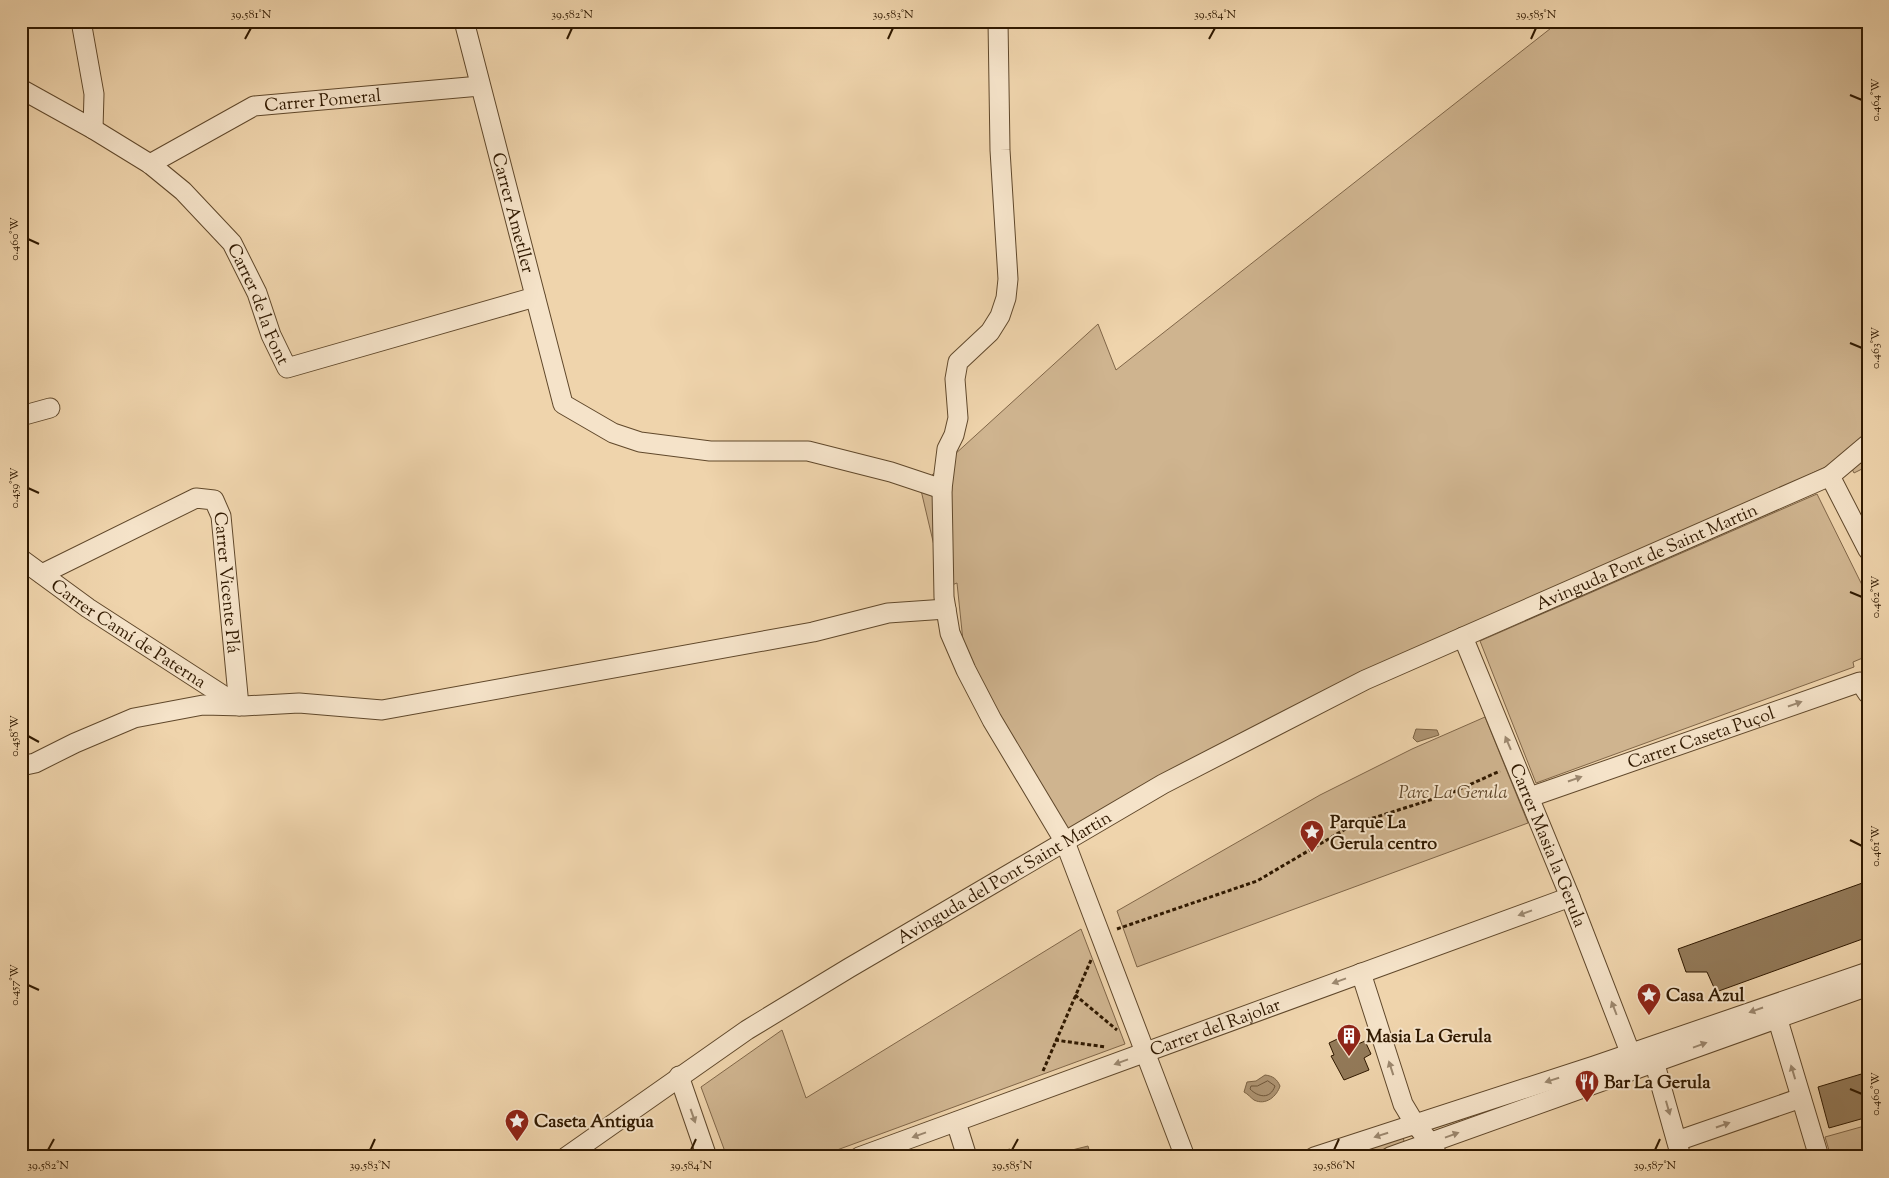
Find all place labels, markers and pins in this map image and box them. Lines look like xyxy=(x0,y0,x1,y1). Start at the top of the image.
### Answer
place label: Parque La Gerula centro xyxy=(1330,811,1437,858)
place icon: Parque La Gerula centro xyxy=(1299,819,1325,853)
place icon: Casa Azul xyxy=(1636,982,1662,1016)
place label: Casa Azul xyxy=(1666,984,1746,1010)
building icon: Masia La Gerula xyxy=(1336,1023,1362,1057)
place label: Masia La Gerula xyxy=(1366,1025,1492,1051)
restaurant icon: Bar La Gerula xyxy=(1574,1069,1600,1103)
place label: Bar La Gerula xyxy=(1604,1071,1711,1097)
place icon: Caseta Antigua xyxy=(504,1108,530,1142)
place label: Caseta Antigua xyxy=(534,1110,655,1136)

